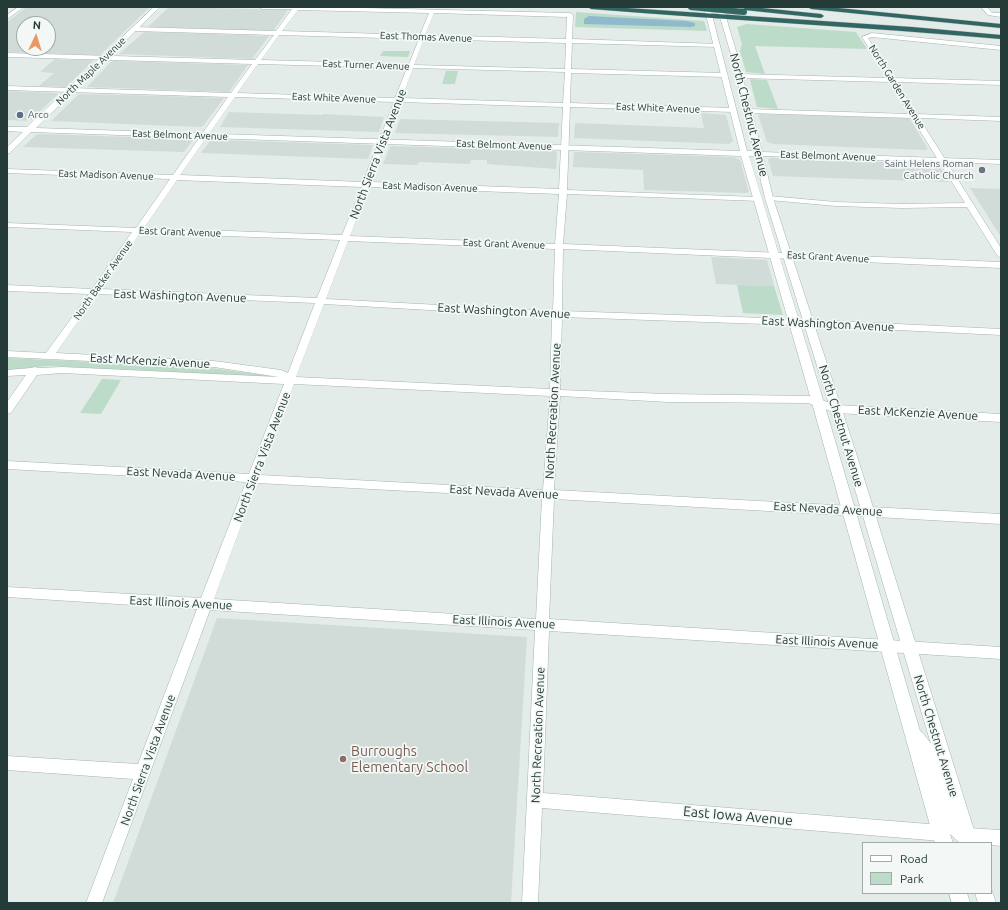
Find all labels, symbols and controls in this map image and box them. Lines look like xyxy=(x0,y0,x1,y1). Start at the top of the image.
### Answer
north arrow xyxy=(16,16,56,56)
text: N xyxy=(32,19,41,31)
street label: East Thomas Avenue xyxy=(380,29,472,45)
street label: North Maple Avenue xyxy=(54,35,128,107)
street label: North Garden Avenue xyxy=(866,43,928,131)
street label: North Chestnut Avenue xyxy=(727,52,771,178)
street label: East Turner Avenue xyxy=(322,57,410,73)
street label: North Sierra Vista Avenue xyxy=(346,87,410,221)
street label: East White Avenue xyxy=(292,91,376,105)
street label: East White Avenue xyxy=(616,101,700,115)
place label: Arco xyxy=(28,109,49,121)
marker: Arco xyxy=(15,110,25,120)
street label: East Belmont Avenue xyxy=(132,127,228,143)
street label: East Belmont Avenue xyxy=(456,137,552,153)
street label: East Belmont Avenue xyxy=(780,148,876,164)
place label: Saint Helens Roman Catholic Church xyxy=(885,158,974,182)
marker: Saint Helens Roman Catholic Church xyxy=(977,165,987,175)
street label: East Madison Avenue xyxy=(58,167,154,183)
street label: East Madison Avenue xyxy=(382,179,478,195)
street label: East Grant Avenue xyxy=(139,225,221,239)
street label: East Grant Avenue xyxy=(463,237,545,251)
street label: North Backer Avenue xyxy=(71,238,135,322)
street label: East Grant Avenue xyxy=(787,249,869,265)
street label: East Washington Avenue xyxy=(113,286,247,306)
street label: East Washington Avenue xyxy=(437,300,571,322)
street label: East Washington Avenue xyxy=(761,313,895,335)
street label: North Recreation Avenue xyxy=(542,343,564,479)
street label: East McKenzie Avenue xyxy=(89,351,211,371)
street label: North Chestnut Avenue xyxy=(816,363,866,489)
street label: North Sierra Vista Avenue xyxy=(230,390,294,524)
street label: East McKenzie Avenue xyxy=(857,403,979,423)
street label: East Nevada Avenue xyxy=(126,464,236,484)
street label: East Nevada Avenue xyxy=(449,482,559,502)
street label: East Nevada Avenue xyxy=(773,499,883,519)
street label: East Illinois Avenue xyxy=(129,593,233,613)
street label: East Illinois Avenue xyxy=(452,612,556,632)
street label: East Illinois Avenue xyxy=(775,632,879,652)
street label: North Recreation Avenue xyxy=(528,667,548,803)
street label: North Chestnut Avenue xyxy=(911,673,961,799)
street label: North Sierra Vista Avenue xyxy=(118,692,178,828)
place label: Burroughs Elementary School xyxy=(351,743,468,776)
marker: Burroughs Elementary School xyxy=(338,754,348,764)
street label: East Iowa Avenue xyxy=(682,803,794,829)
legend xyxy=(862,842,992,894)
text: Road xyxy=(900,852,928,865)
text: Park xyxy=(900,872,924,885)

